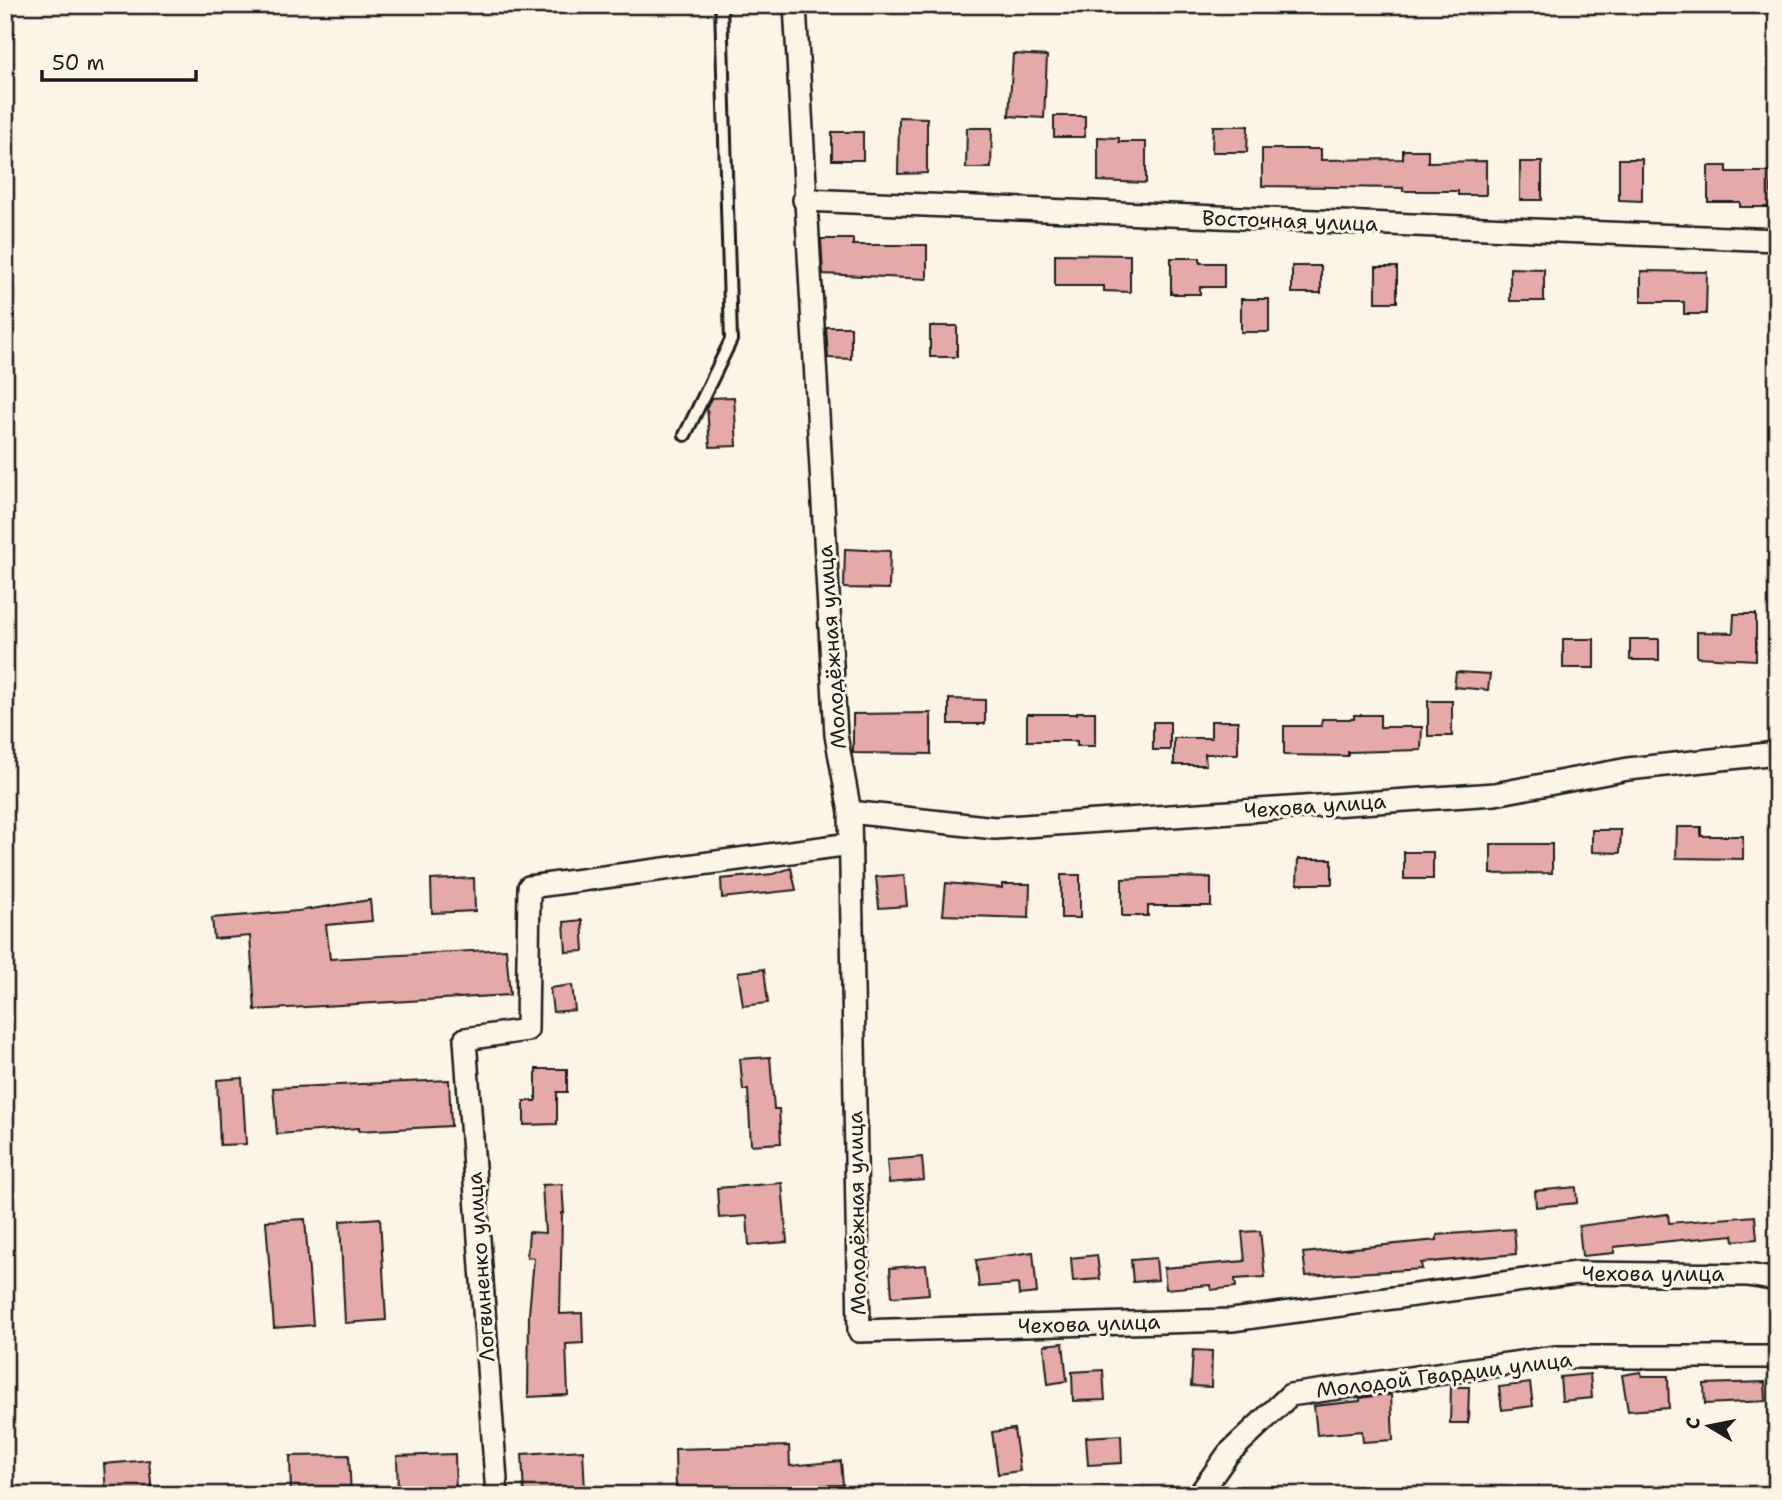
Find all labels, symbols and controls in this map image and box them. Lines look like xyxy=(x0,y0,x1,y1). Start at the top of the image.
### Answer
scale bar xyxy=(42,38,196,82)
text: 50 m xyxy=(52,49,105,77)
street label: Восточная улица xyxy=(1201,204,1379,238)
street label: Молодёжная улица xyxy=(811,544,853,750)
street label: Чехова улица xyxy=(1243,787,1387,825)
street label: Молодёжная улица xyxy=(841,1111,873,1315)
street label: Логвиненко улица xyxy=(460,1171,502,1363)
street label: Чехова улица xyxy=(1582,1260,1724,1288)
street label: Чехова улица xyxy=(1017,1308,1161,1340)
street label: Молодой Гвардии улица xyxy=(1314,1345,1574,1405)
north arrow xyxy=(1674,1392,1744,1462)
text: С xyxy=(1679,1415,1706,1431)

